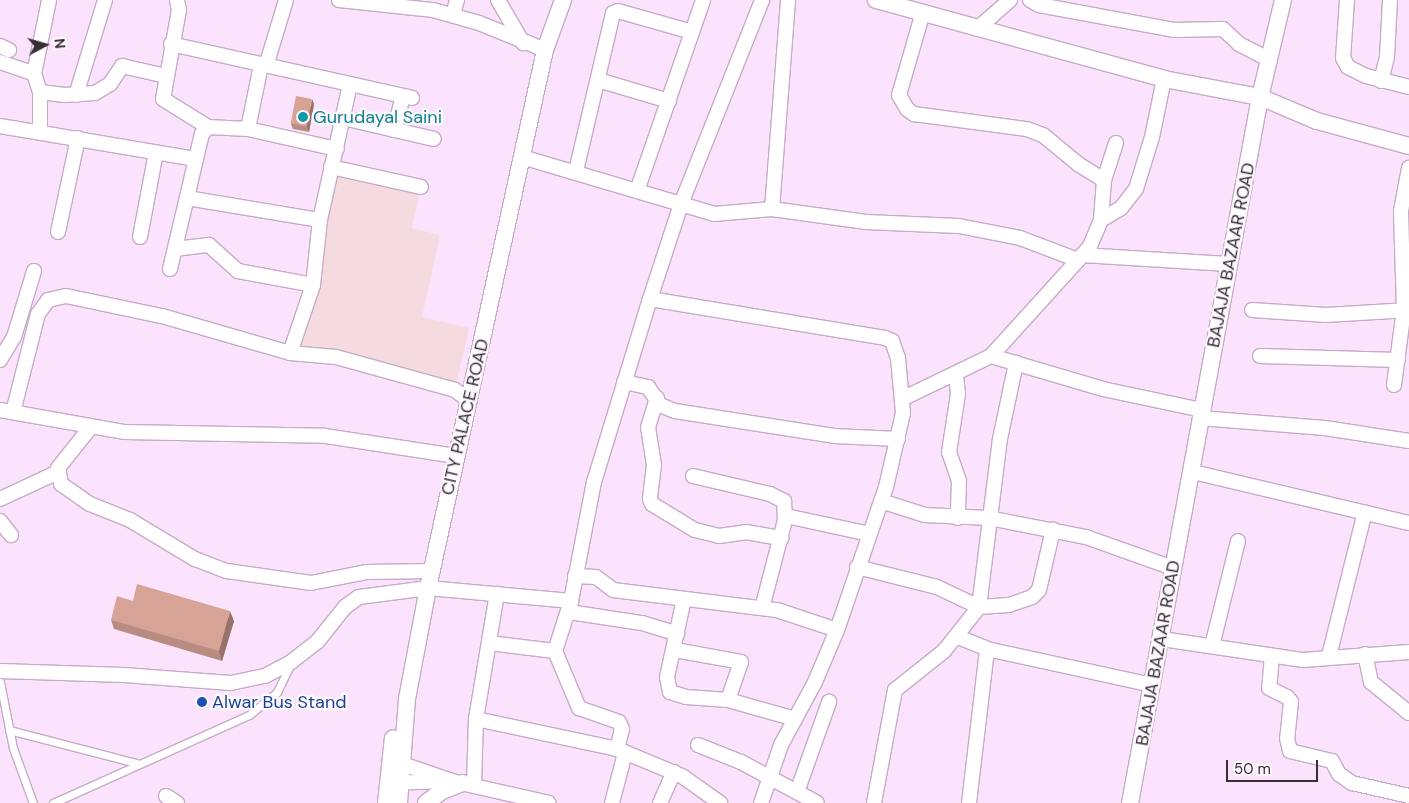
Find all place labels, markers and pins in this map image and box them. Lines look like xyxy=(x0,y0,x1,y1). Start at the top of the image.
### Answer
place label: Gurudayal Saini xyxy=(313,106,442,128)
marker: Gurudayal Saini xyxy=(297,111,309,123)
place label: Alwar Bus Stand xyxy=(212,691,347,713)
marker: Alwar Bus Stand xyxy=(196,696,208,708)

